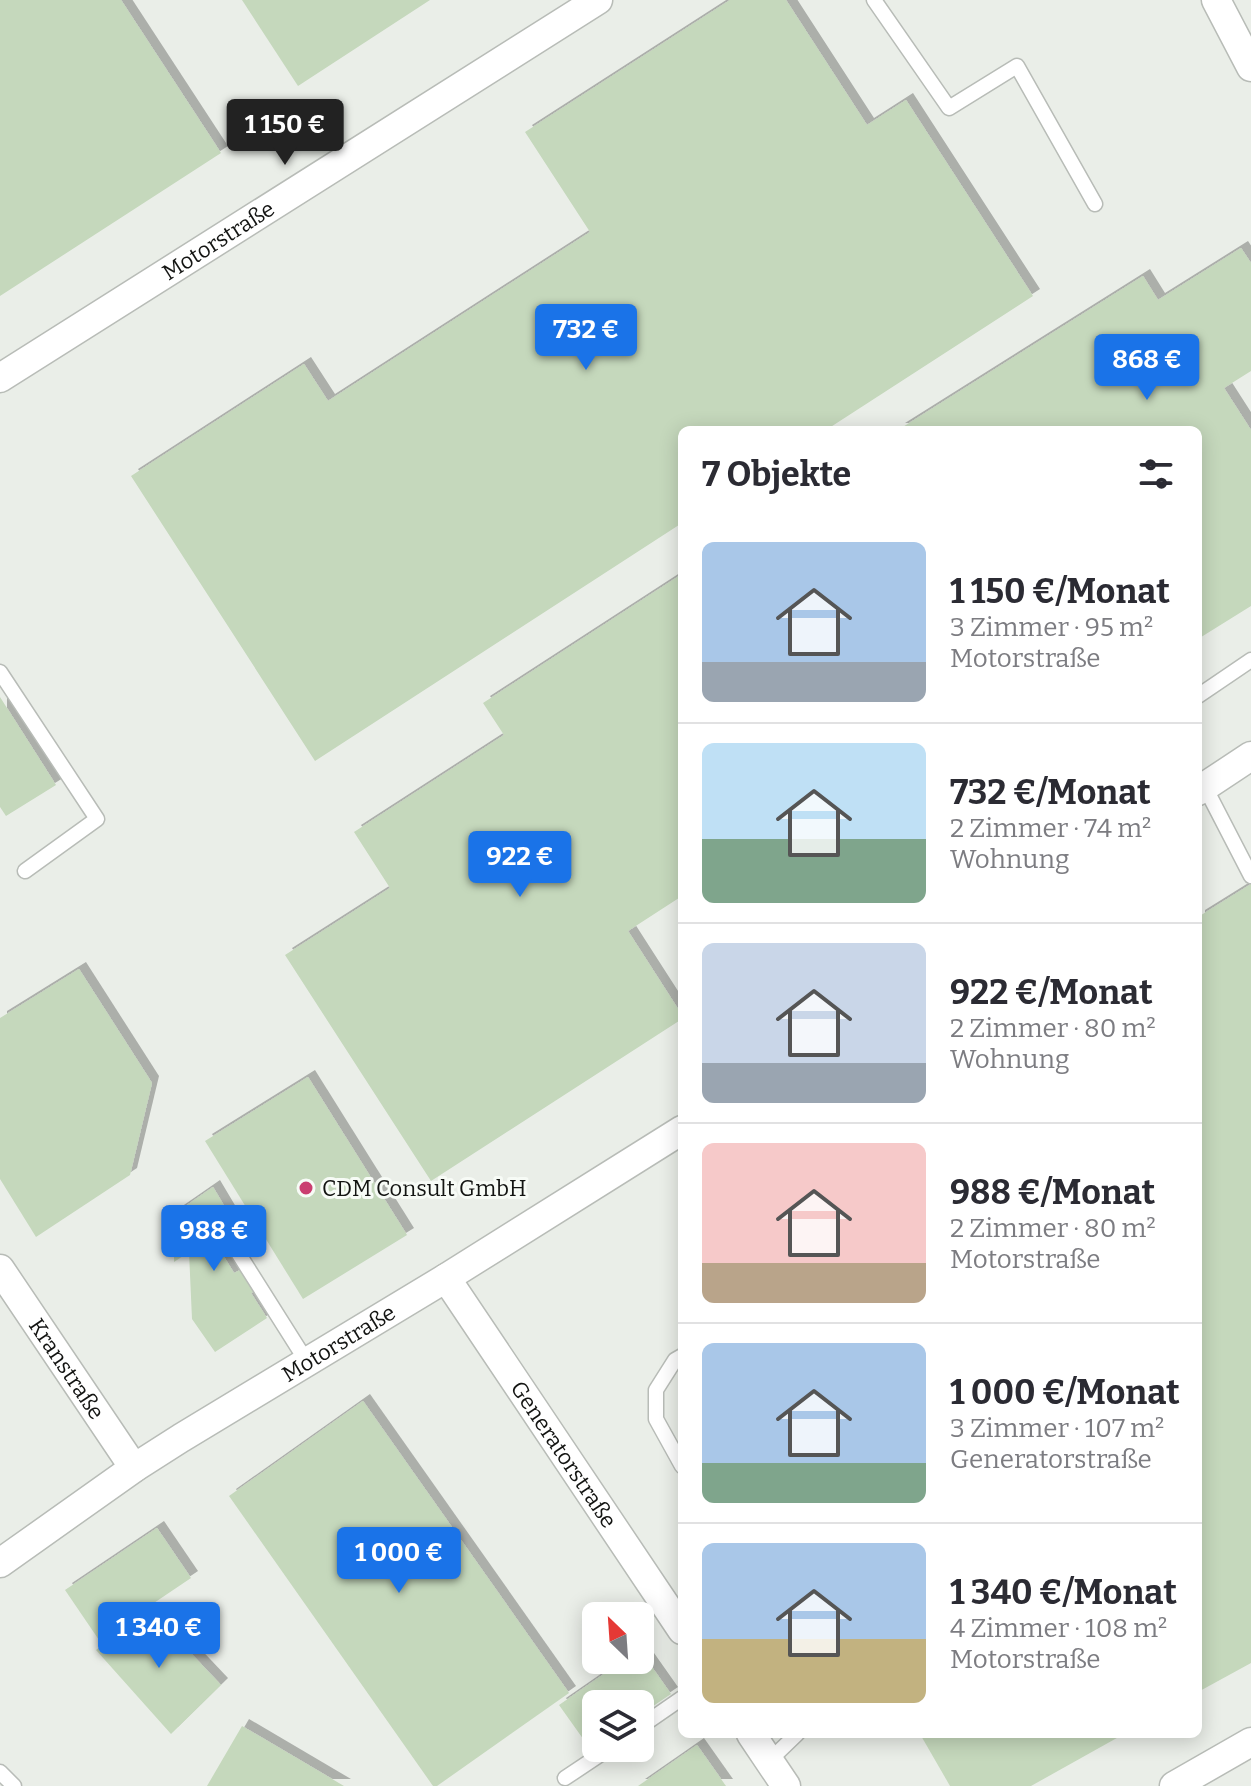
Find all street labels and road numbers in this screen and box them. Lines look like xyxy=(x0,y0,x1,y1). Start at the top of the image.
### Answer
street label: Motorstraße xyxy=(157,195,279,286)
street label: Motorstraße xyxy=(277,1298,400,1387)
street label: Kranstraße xyxy=(23,1313,111,1424)
street label: Generatorstraße xyxy=(505,1376,623,1533)

